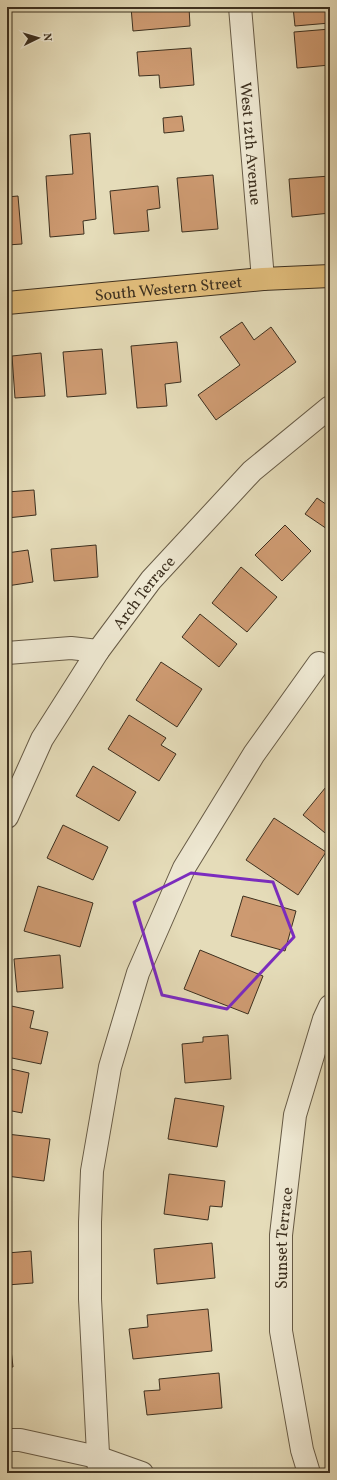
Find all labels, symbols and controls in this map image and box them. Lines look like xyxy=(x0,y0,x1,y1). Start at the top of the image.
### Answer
north arrow xyxy=(18,18,58,58)
text: N xyxy=(39,33,54,42)
street label: West 12th Avenue xyxy=(233,81,266,206)
street label: South Western Street xyxy=(94,272,244,308)
street label: Arch Terrace xyxy=(109,552,181,635)
street label: Sunset Terrace xyxy=(272,1186,300,1289)

